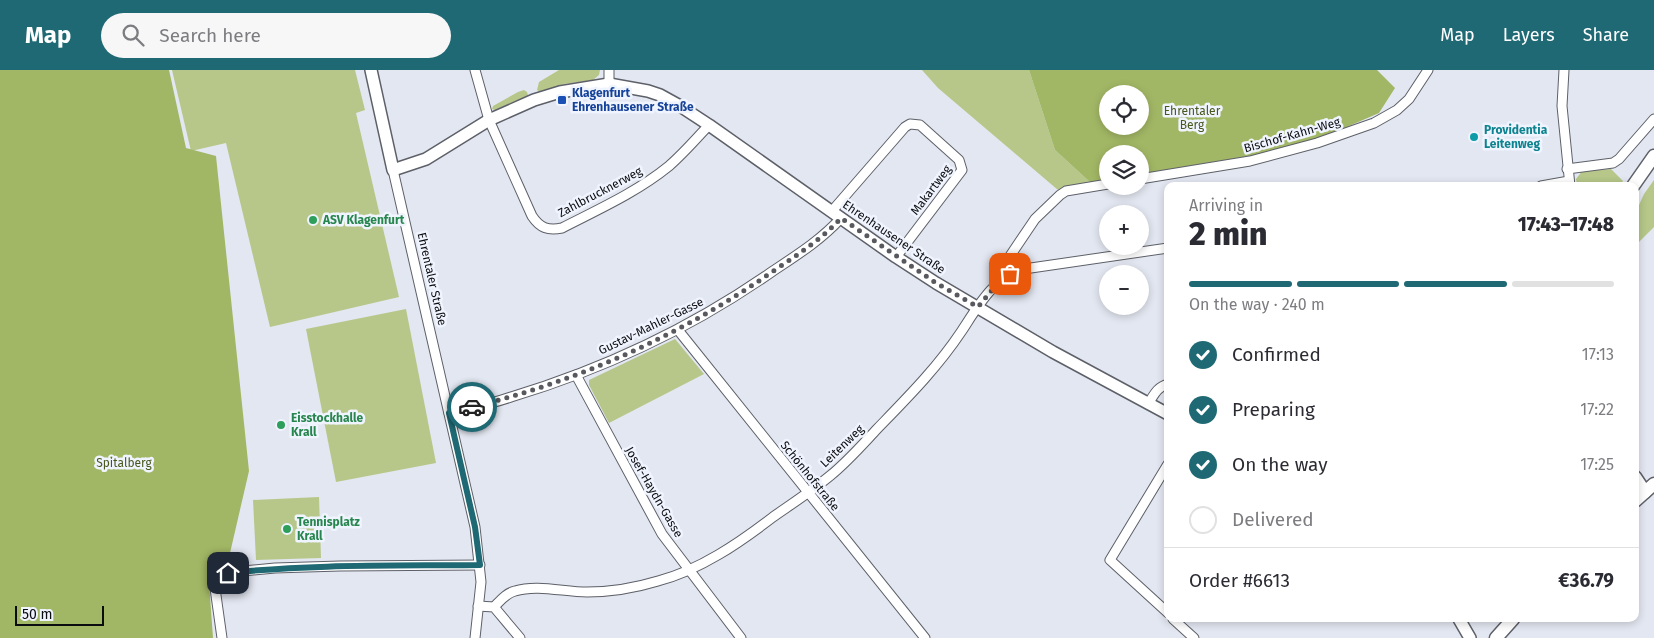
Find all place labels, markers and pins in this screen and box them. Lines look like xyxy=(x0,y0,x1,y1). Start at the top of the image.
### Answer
place label: Klagenfurt Ehrenhausener Straße xyxy=(572,86,694,114)
marker: Klagenfurt Ehrenhausener Straße xyxy=(556,94,568,106)
place label: Providentia Leitenweg xyxy=(1484,123,1548,151)
marker: Providentia Leitenweg xyxy=(1468,131,1480,143)
place label: ASV Klagenfurt xyxy=(322,213,405,227)
marker: ASV Klagenfurt xyxy=(307,214,319,226)
pin xyxy=(989,253,1031,295)
place label: Eisstockhalle Krall xyxy=(291,411,363,439)
marker: Eisstockhalle Krall xyxy=(275,419,287,431)
place label: Tennisplatz Krall xyxy=(297,515,360,543)
marker: Tennisplatz Krall xyxy=(281,523,293,535)
pin xyxy=(207,552,249,594)

